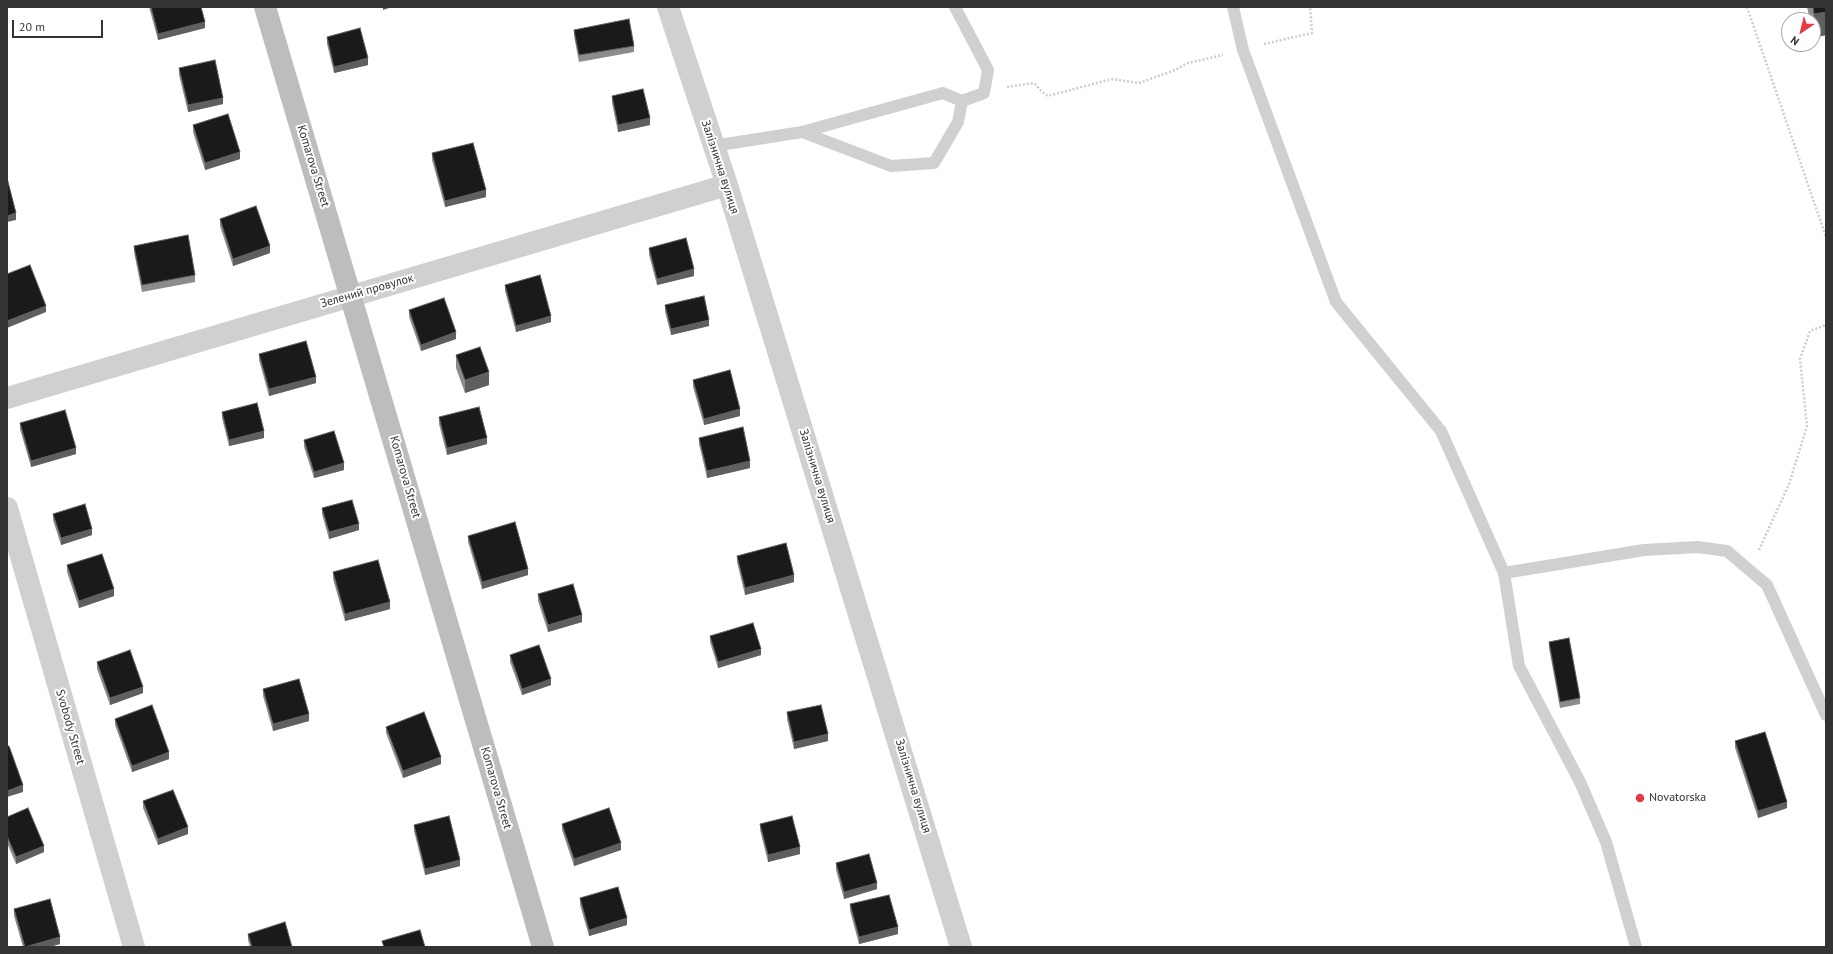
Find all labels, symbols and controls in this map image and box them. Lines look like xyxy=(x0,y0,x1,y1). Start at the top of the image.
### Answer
scale bar xyxy=(14,12,105,38)
north arrow xyxy=(1781,12,1821,52)
text: 20 m xyxy=(19,19,45,34)
text: N xyxy=(1788,33,1802,49)
street label: Залізнична вулиця xyxy=(698,118,742,216)
street label: Komarova Street xyxy=(294,123,332,209)
street label: Зелений провулок xyxy=(319,271,415,311)
street label: Залізнична вулиця xyxy=(796,427,838,525)
street label: Komarova Street xyxy=(386,434,424,520)
street label: Svobody Street xyxy=(52,688,88,766)
street label: Залізнична вулиця xyxy=(892,737,934,835)
street label: Komarova Street xyxy=(477,745,515,831)
place label: Novatorska xyxy=(1649,791,1706,805)
marker: Novatorska xyxy=(1634,792,1646,804)

